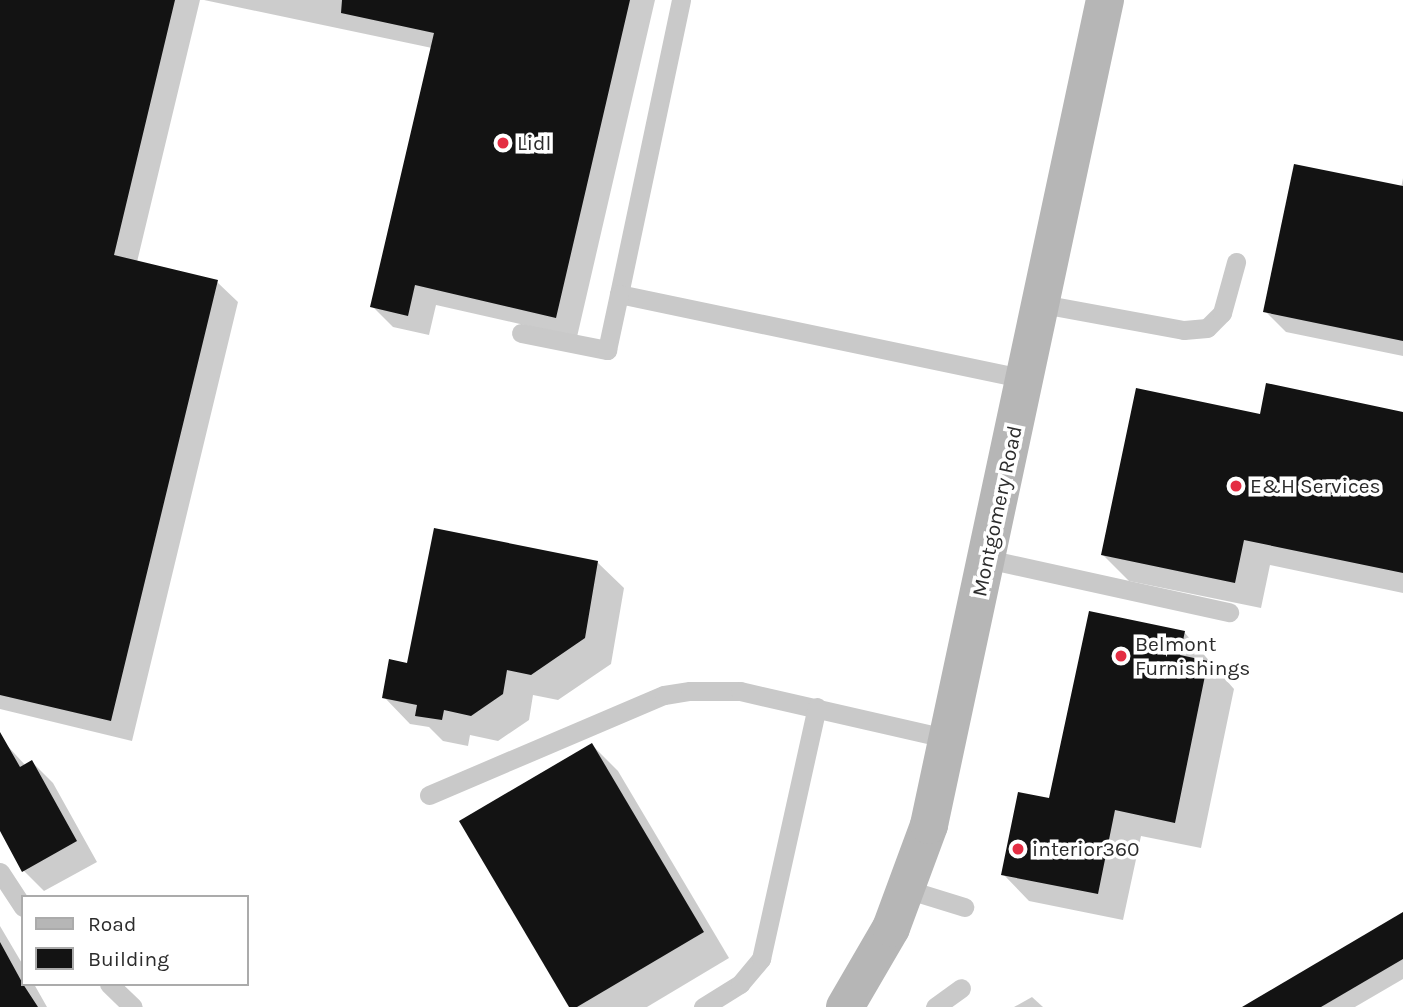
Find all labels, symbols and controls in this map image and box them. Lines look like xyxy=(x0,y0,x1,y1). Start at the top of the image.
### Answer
place label: Lidl xyxy=(517,130,551,156)
marker: Lidl xyxy=(495,135,511,151)
street label: Montgomery Road xyxy=(967,423,1027,599)
place label: E&H Services xyxy=(1250,473,1381,499)
marker: E&H Services xyxy=(1228,478,1244,494)
place label: Belmont Furnishings xyxy=(1135,631,1250,681)
marker: Belmont Furnishings xyxy=(1113,648,1129,664)
place label: interior360 xyxy=(1032,836,1139,862)
marker: interior360 xyxy=(1010,841,1026,857)
legend xyxy=(21,895,248,986)
text: Road xyxy=(88,912,136,936)
text: Building xyxy=(88,947,169,971)

